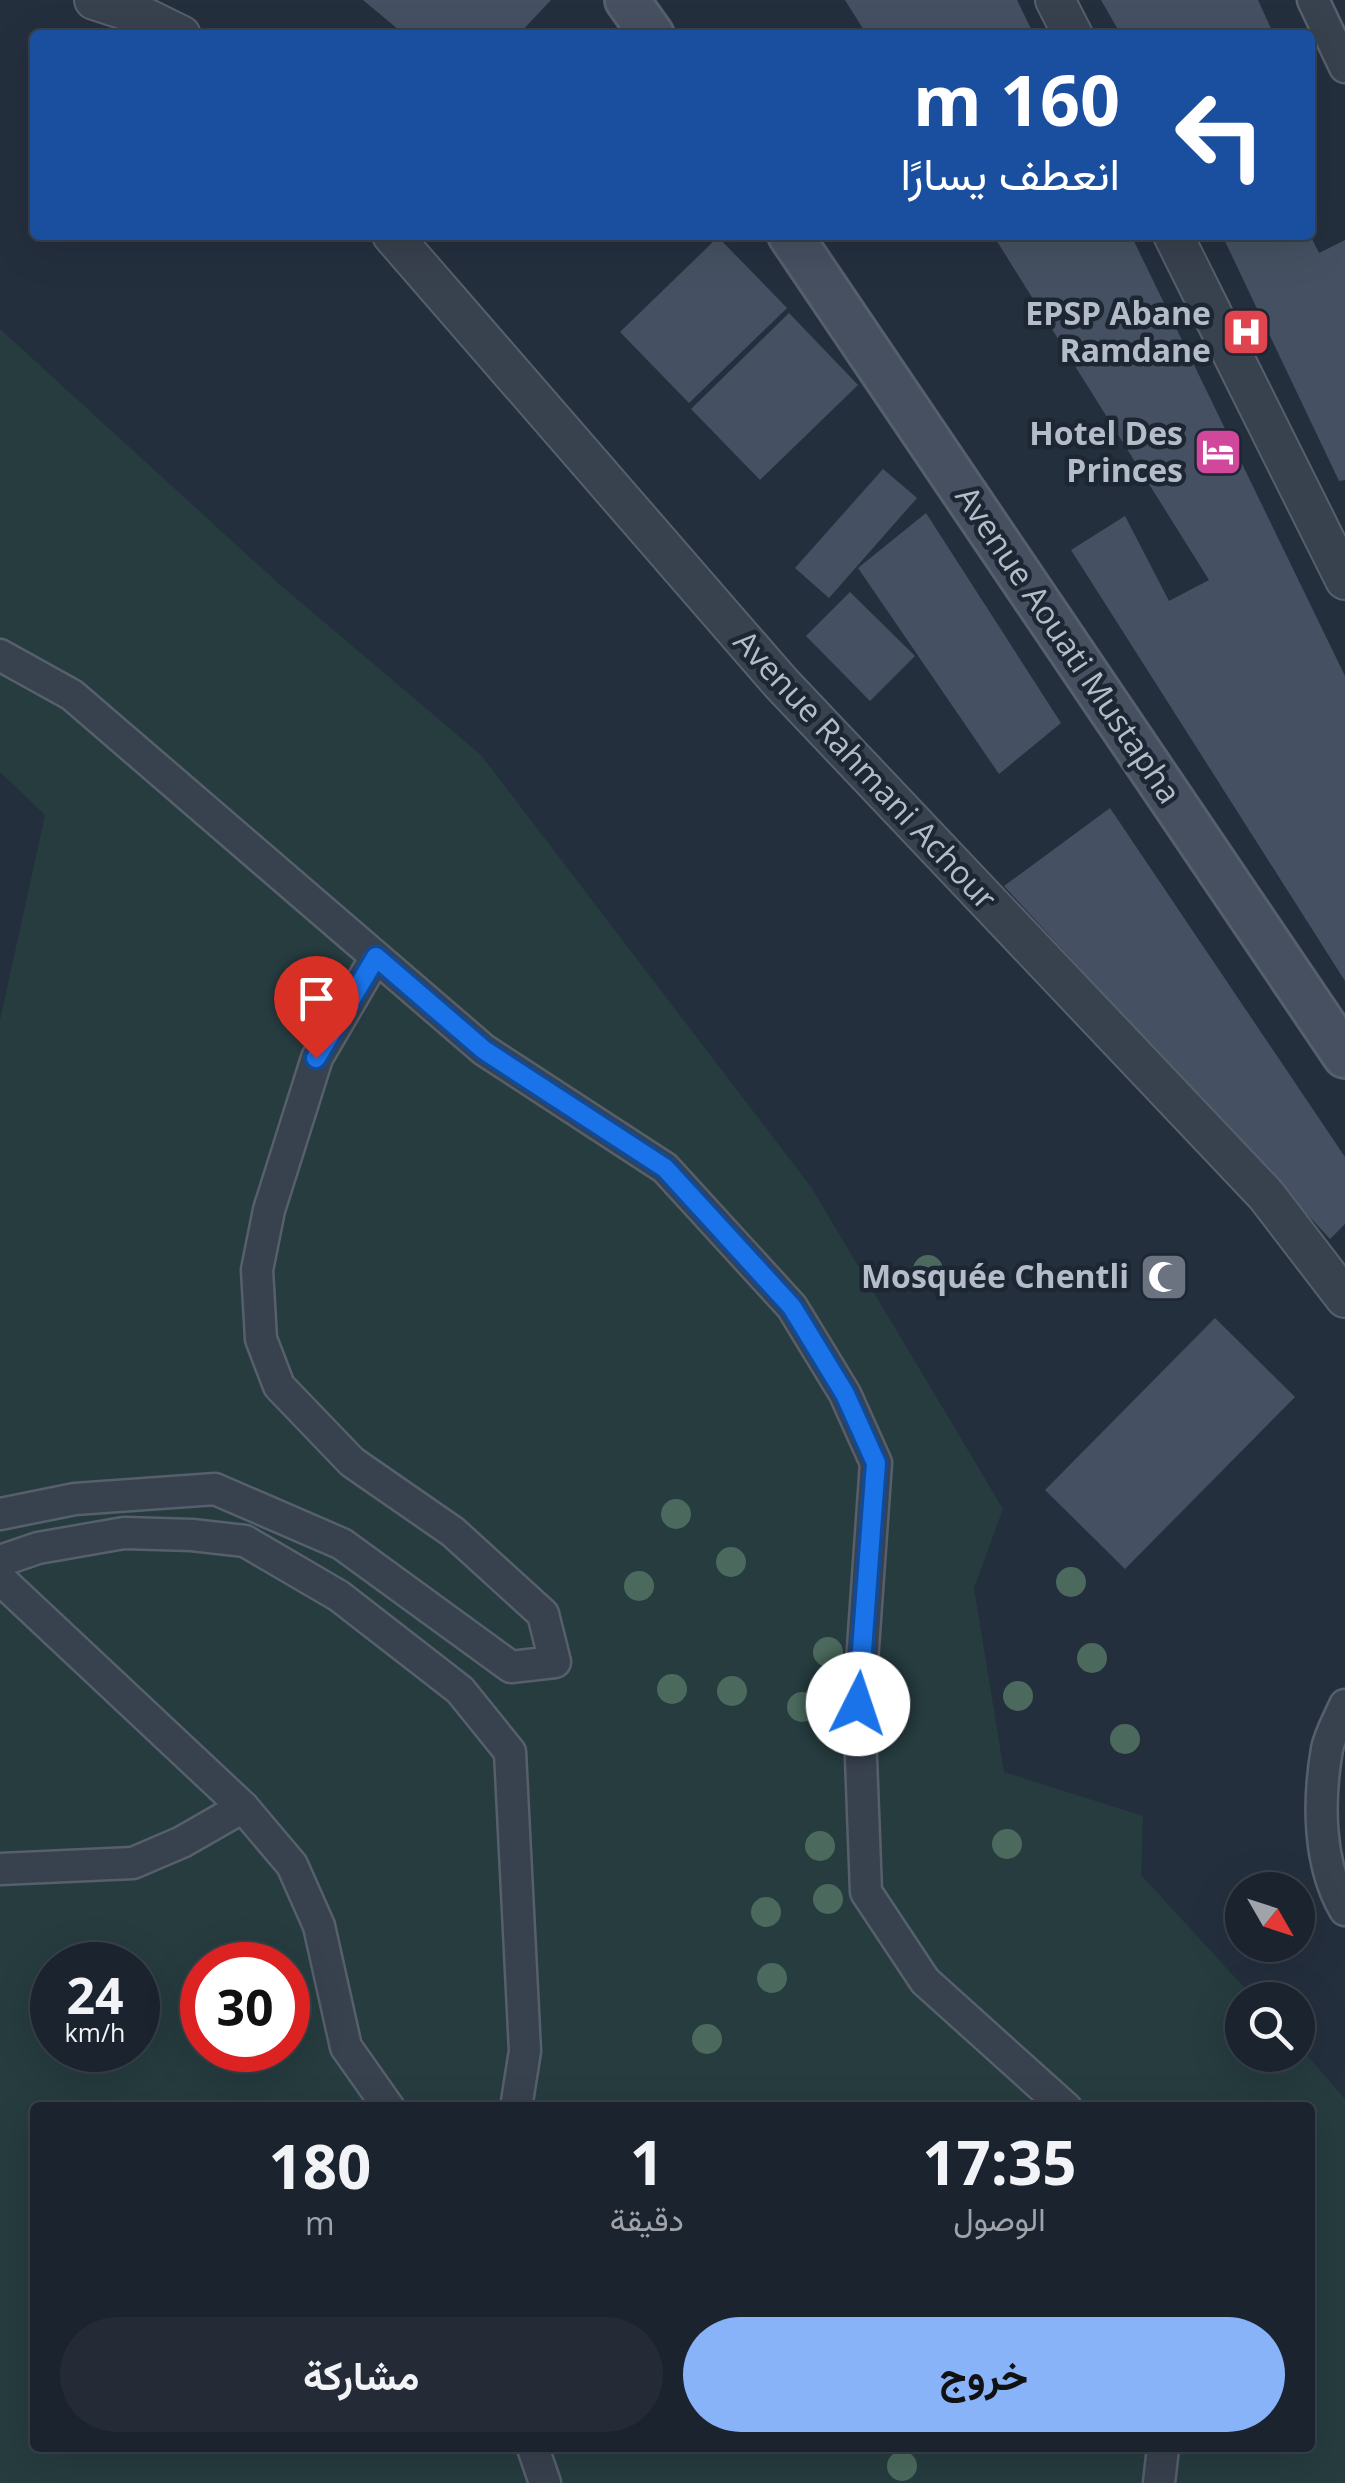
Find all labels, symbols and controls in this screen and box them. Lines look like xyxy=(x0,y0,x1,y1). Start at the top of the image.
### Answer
text: 160 m xyxy=(913,51,1120,147)
icon: left xyxy=(1155,70,1285,200)
text: انعطف يسارًا xyxy=(901,142,1120,203)
place label: EPSP Abane Ramdane xyxy=(1025,291,1211,371)
hospital icon: EPSP Abane Ramdane xyxy=(1220,306,1272,358)
place label: Hotel Des Princes xyxy=(1029,411,1183,491)
hotel icon: Hotel Des Princes xyxy=(1192,426,1244,478)
street label: Avenue Aouati Mustapha xyxy=(947,477,1192,811)
street label: Avenue Rahmani Achour xyxy=(725,620,1007,918)
pin xyxy=(274,956,359,1059)
icon: arrive xyxy=(289,971,344,1026)
mosque icon: Mosquée Chentli xyxy=(1138,1251,1190,1303)
place label: Mosquée Chentli xyxy=(861,1254,1129,1297)
position arrow xyxy=(806,1652,910,1756)
north arrow xyxy=(1225,1872,1315,1962)
map controls xyxy=(1225,1872,1315,2072)
speed limit sign: 30 xyxy=(180,1942,310,2072)
text: 24 xyxy=(66,1961,124,2029)
button: search xyxy=(1225,1982,1315,2072)
text: km/h xyxy=(65,2015,125,2049)
text: 1 xyxy=(630,2121,664,2203)
text: 17:35 xyxy=(922,2121,1077,2203)
text: 180 xyxy=(268,2125,371,2207)
text: دقيقة xyxy=(610,2197,684,2240)
text: الوصول xyxy=(953,2197,1046,2240)
text: m xyxy=(305,2201,335,2244)
button: مشاركة xyxy=(60,2317,663,2432)
button: خروج xyxy=(683,2317,1285,2432)

